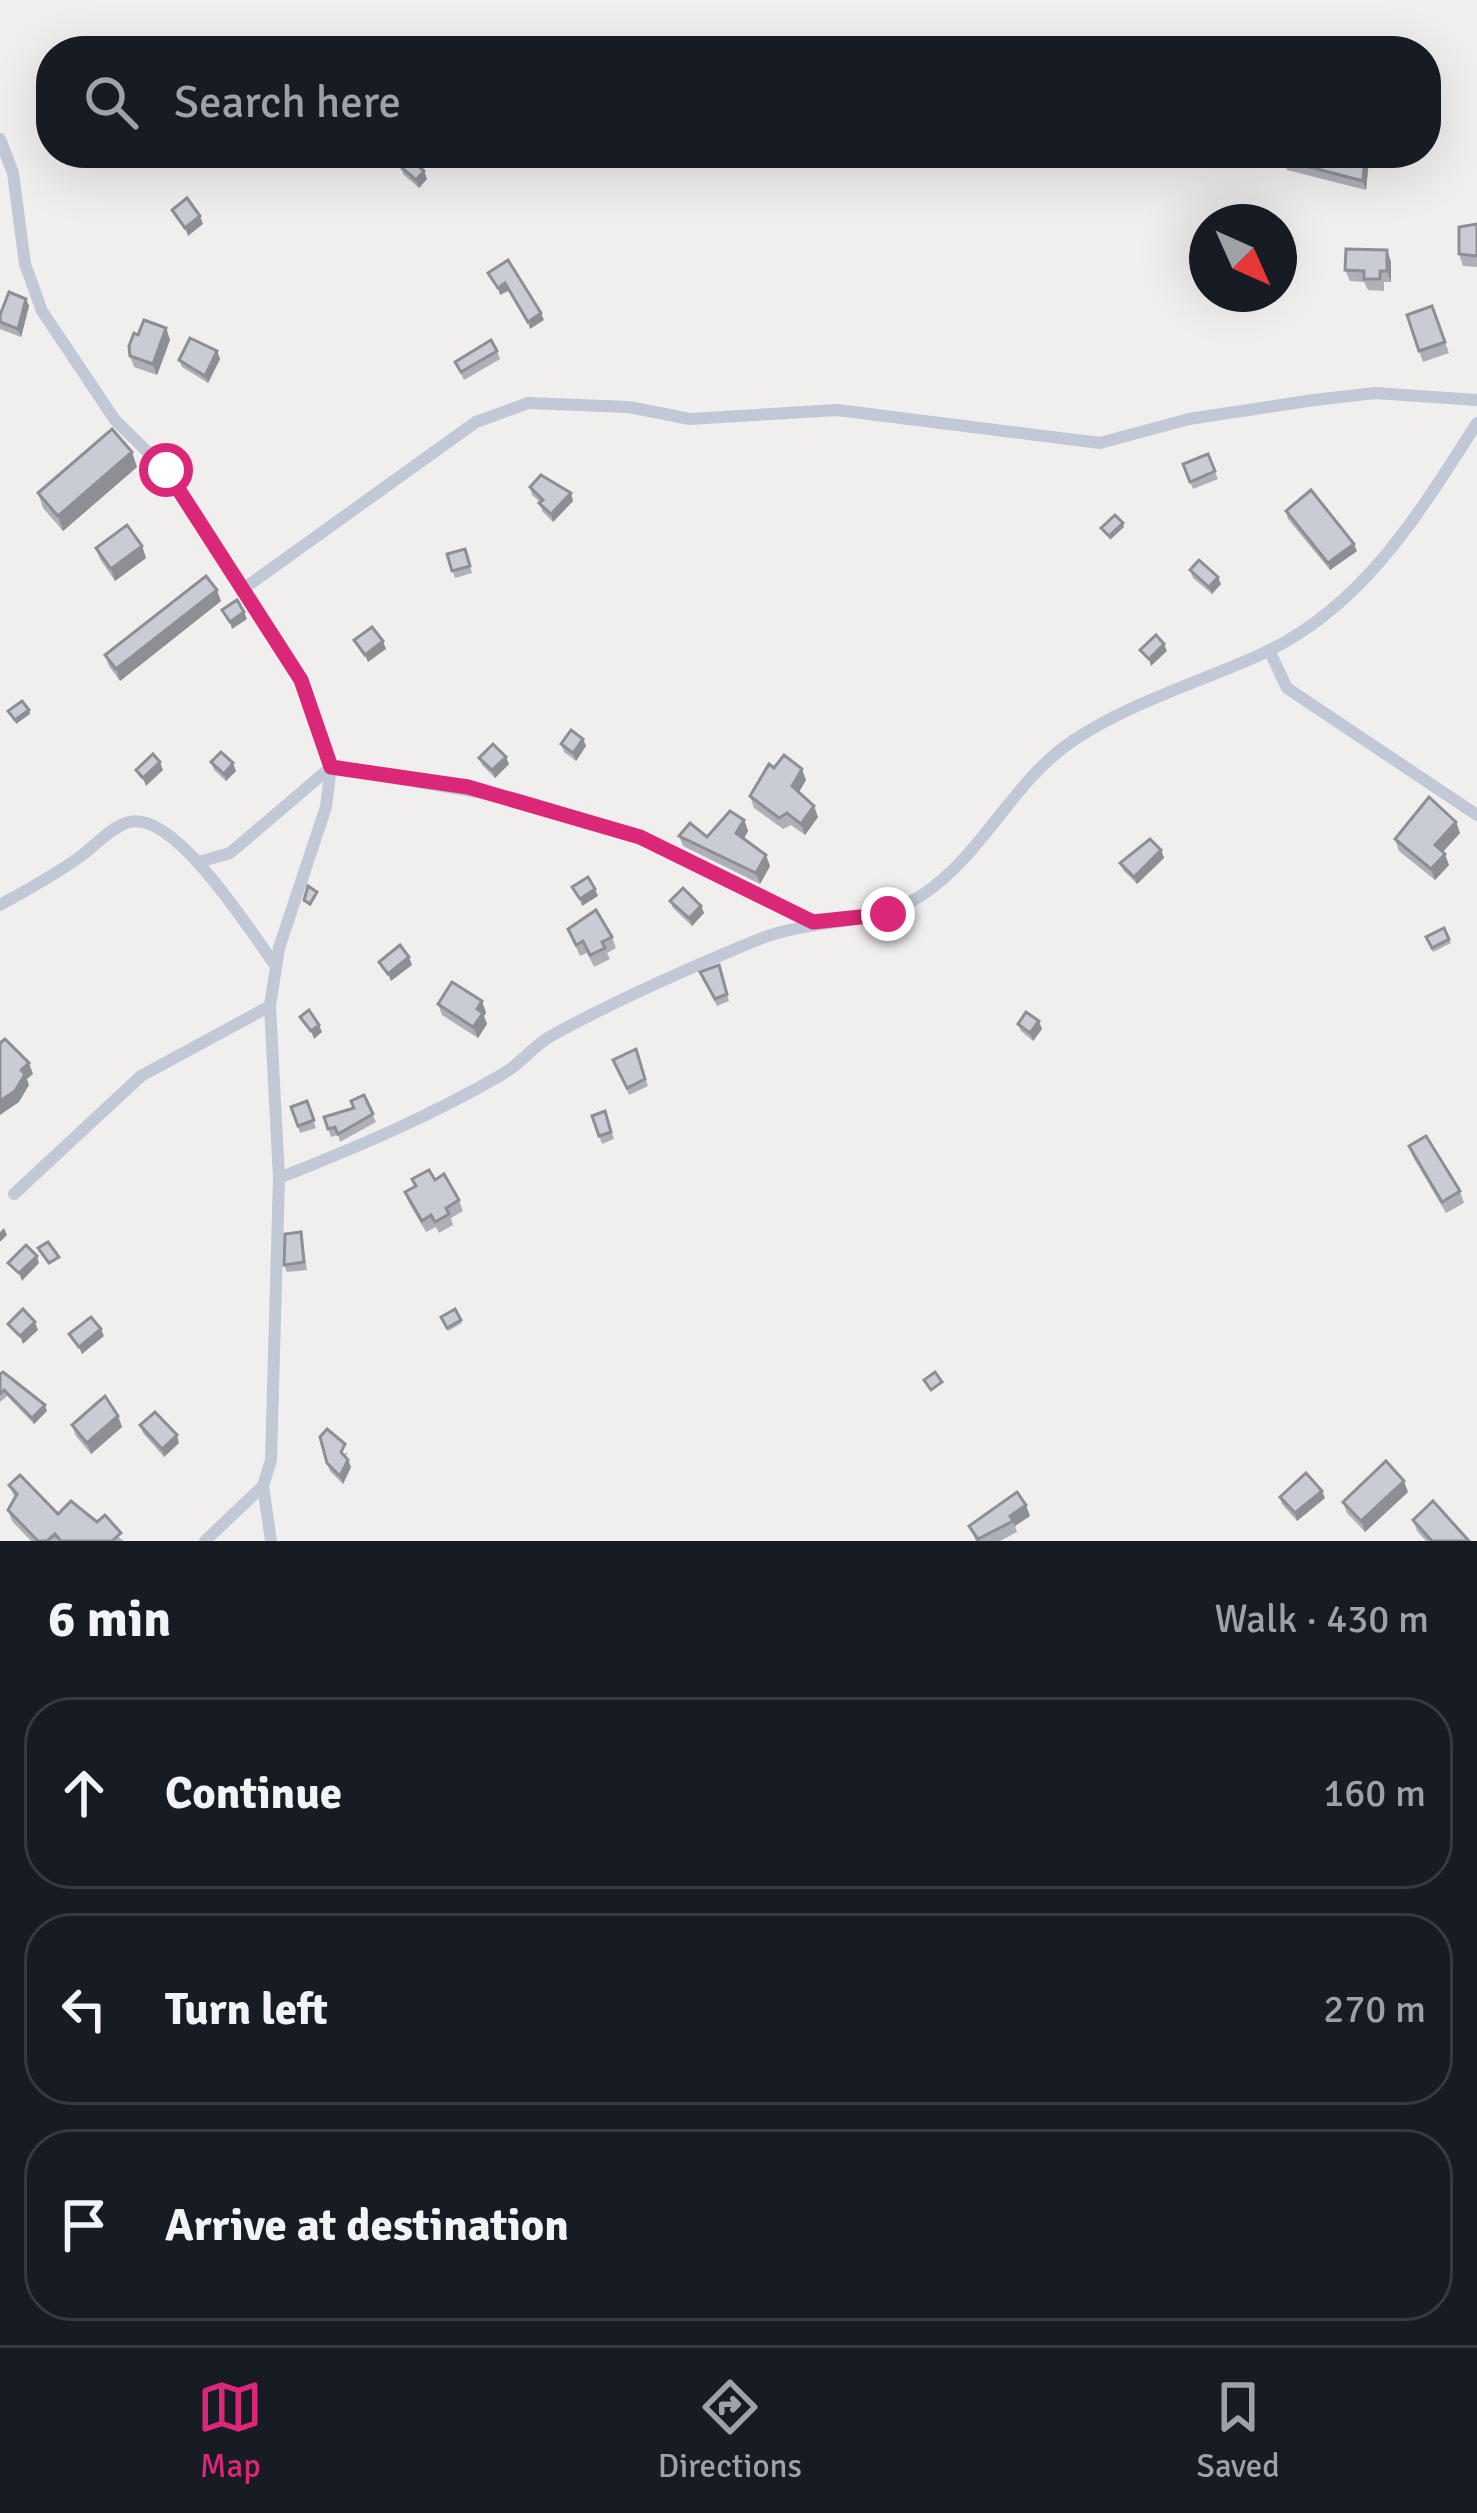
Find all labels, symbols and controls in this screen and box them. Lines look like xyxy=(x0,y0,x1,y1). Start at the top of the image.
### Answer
search box xyxy=(36,36,1441,168)
icon: search xyxy=(78,69,144,135)
text: Search here xyxy=(174,75,401,130)
north arrow xyxy=(1189,204,1297,312)
route start xyxy=(139,443,193,497)
route end xyxy=(861,887,915,941)
text: 6 min xyxy=(48,1588,171,1651)
text: Walk · 430 m xyxy=(1215,1595,1429,1643)
icon: ahead xyxy=(51,1760,117,1826)
text: Continue xyxy=(165,1766,342,1821)
text: 160 m xyxy=(1323,1769,1426,1817)
icon: left xyxy=(51,1976,117,2042)
text: Turn left xyxy=(165,1982,328,2037)
text: 270 m xyxy=(1323,1985,1426,2033)
icon: arrive xyxy=(51,2192,117,2258)
text: Arrive at destination xyxy=(165,2198,569,2253)
tab: Map xyxy=(197,2374,263,2487)
tab: Directions xyxy=(658,2374,802,2487)
tab: Saved xyxy=(1197,2374,1280,2487)

